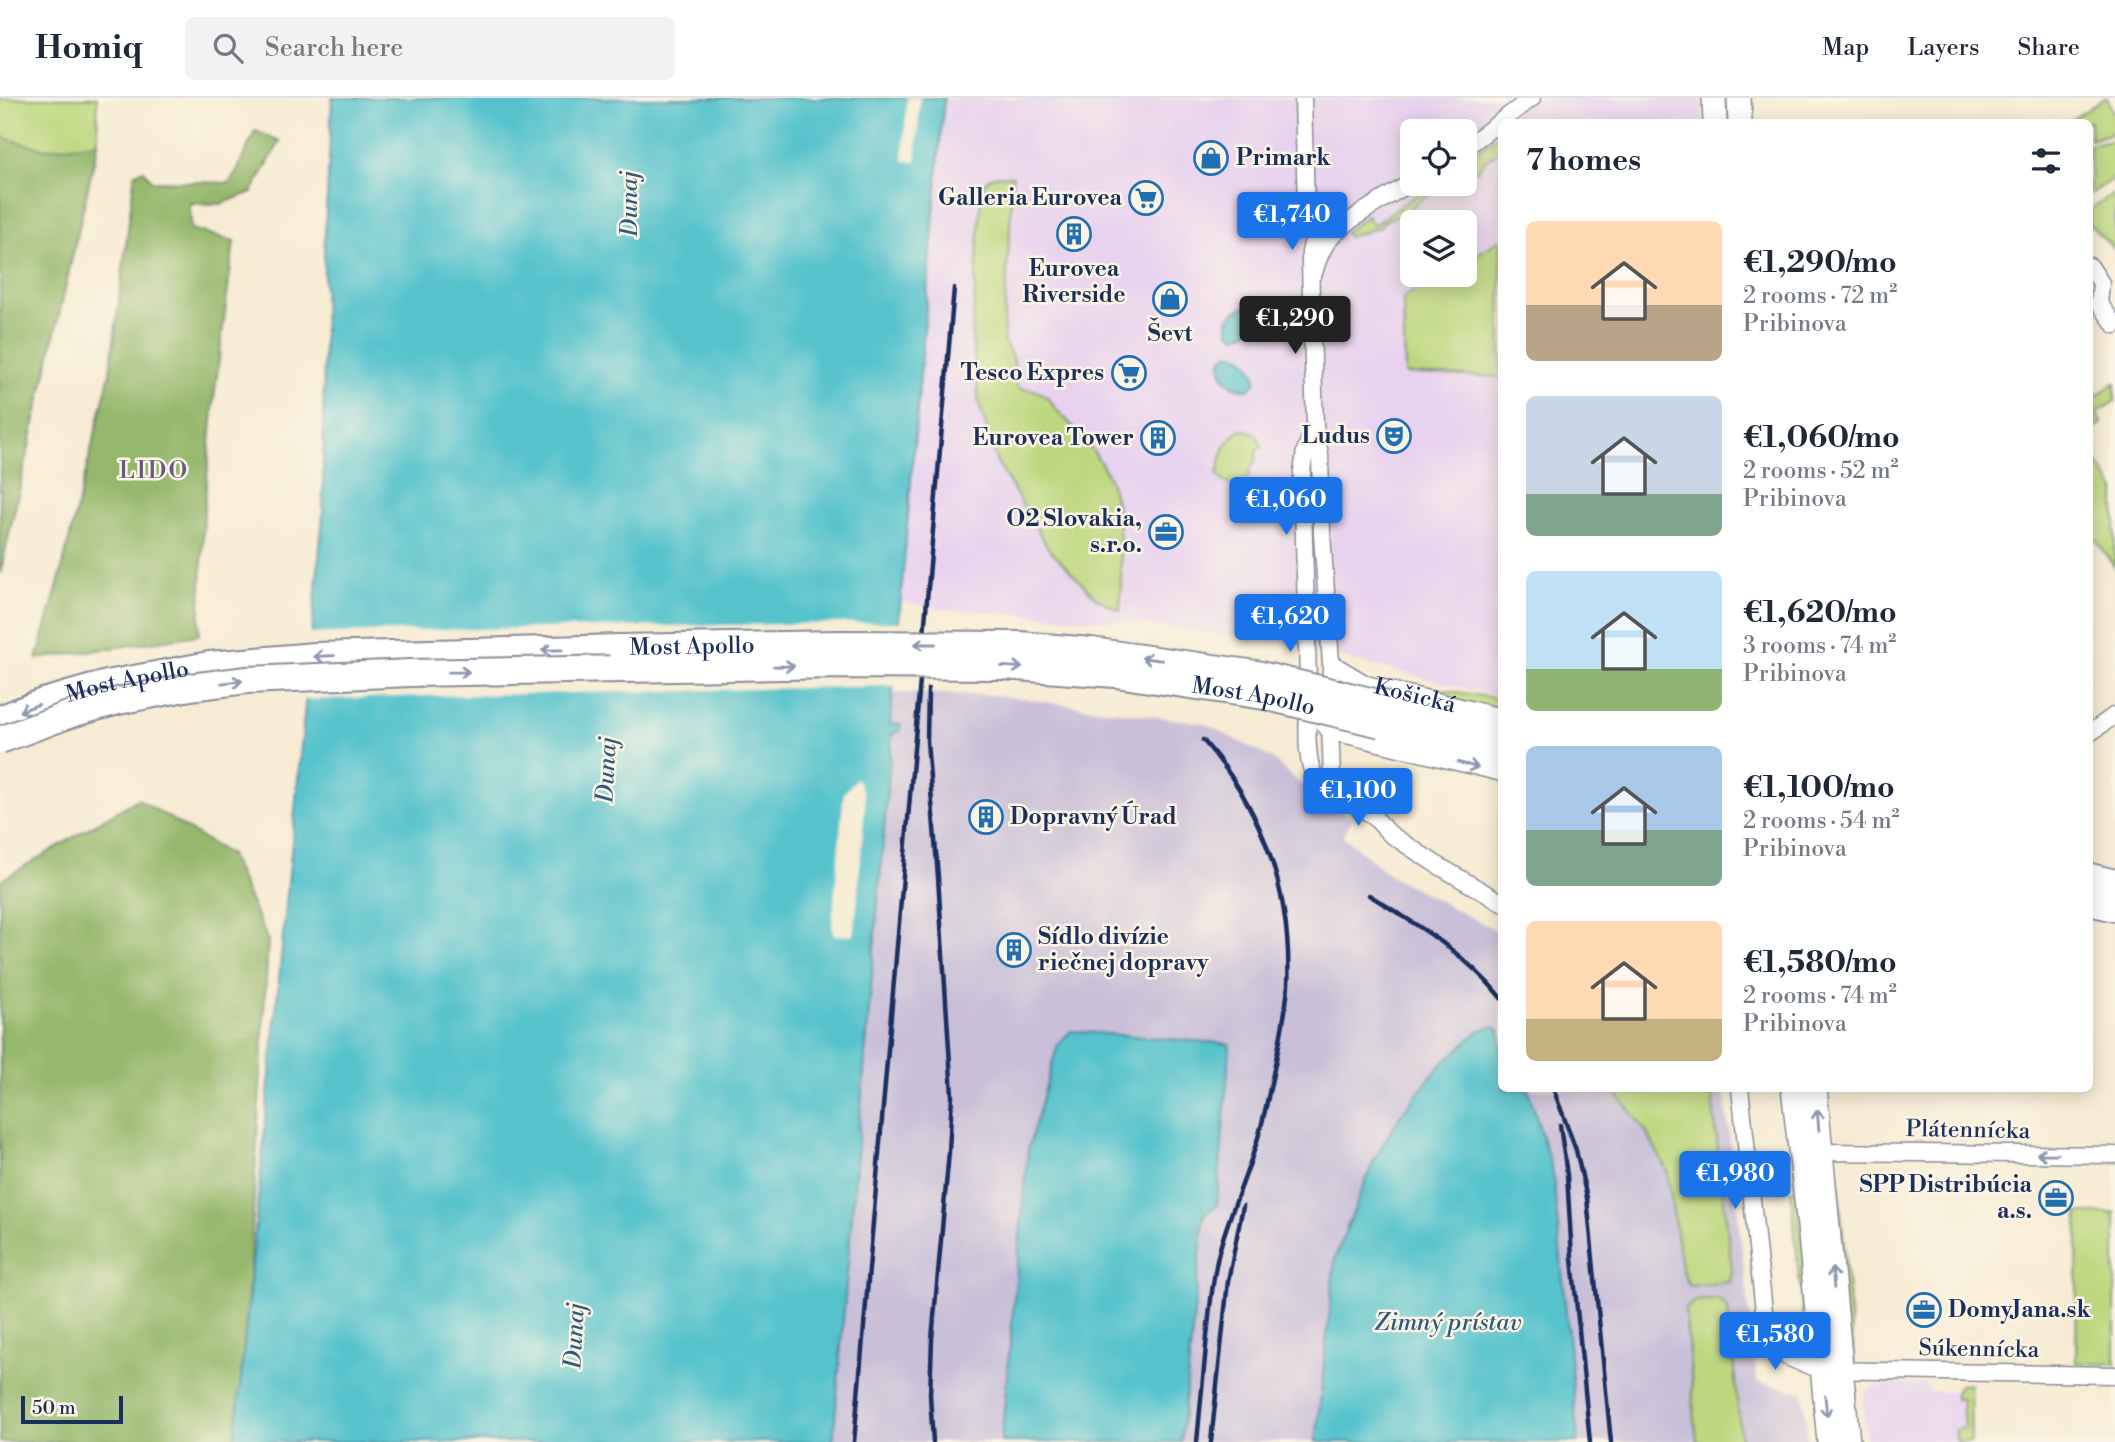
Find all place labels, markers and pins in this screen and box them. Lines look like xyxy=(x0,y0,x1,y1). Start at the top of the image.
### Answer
shop icon: Primark xyxy=(1192,139,1230,177)
place label: Primark xyxy=(1236,144,1331,172)
supermarket icon: Galleria Eurovea xyxy=(1127,179,1165,217)
place label: Galleria Eurovea xyxy=(938,184,1123,212)
pin: €1,740 xyxy=(1235,192,1349,252)
building icon: Eurovea Riverside xyxy=(1055,215,1093,253)
place label: Eurovea Riverside xyxy=(1022,255,1126,309)
shop icon: Ševt xyxy=(1151,280,1189,318)
pin: €1,290 xyxy=(1238,296,1352,356)
place label: Ševt xyxy=(1148,317,1193,348)
supermarket icon: Tesco Expres xyxy=(1110,354,1148,392)
place label: Tesco Expres xyxy=(961,359,1104,387)
theatre icon: Ludus xyxy=(1375,417,1413,455)
building icon: Eurovea Tower xyxy=(1139,419,1177,457)
place label: Ludus xyxy=(1301,422,1370,450)
place label: Eurovea Tower xyxy=(973,424,1134,452)
pin: €1,060 xyxy=(1229,478,1343,537)
place label: O2 Slovakia, s.r.o. xyxy=(1006,505,1142,559)
office icon: O2 Slovakia, s.r.o. xyxy=(1147,513,1185,551)
pin: €1,620 xyxy=(1233,594,1347,654)
pin: €1,100 xyxy=(1301,768,1415,828)
building icon: Dopravný Úrad xyxy=(967,798,1005,836)
place label: Dopravný Úrad xyxy=(1010,800,1177,831)
place label: Sídlo divízie riečnej dopravy xyxy=(1038,923,1209,977)
building icon: Sídlo divízie riečnej dopravy xyxy=(995,931,1033,969)
pin: €1,980 xyxy=(1678,1152,1792,1211)
place label: SPP Distribúcia a.s. xyxy=(1859,1171,2033,1225)
office icon: SPP Distribúcia a.s. xyxy=(2037,1179,2075,1217)
office icon: DomyJana.sk xyxy=(1905,1291,1943,1329)
place label: DomyJana.sk xyxy=(1948,1296,2091,1324)
pin: €1,580 xyxy=(1718,1312,1832,1372)

